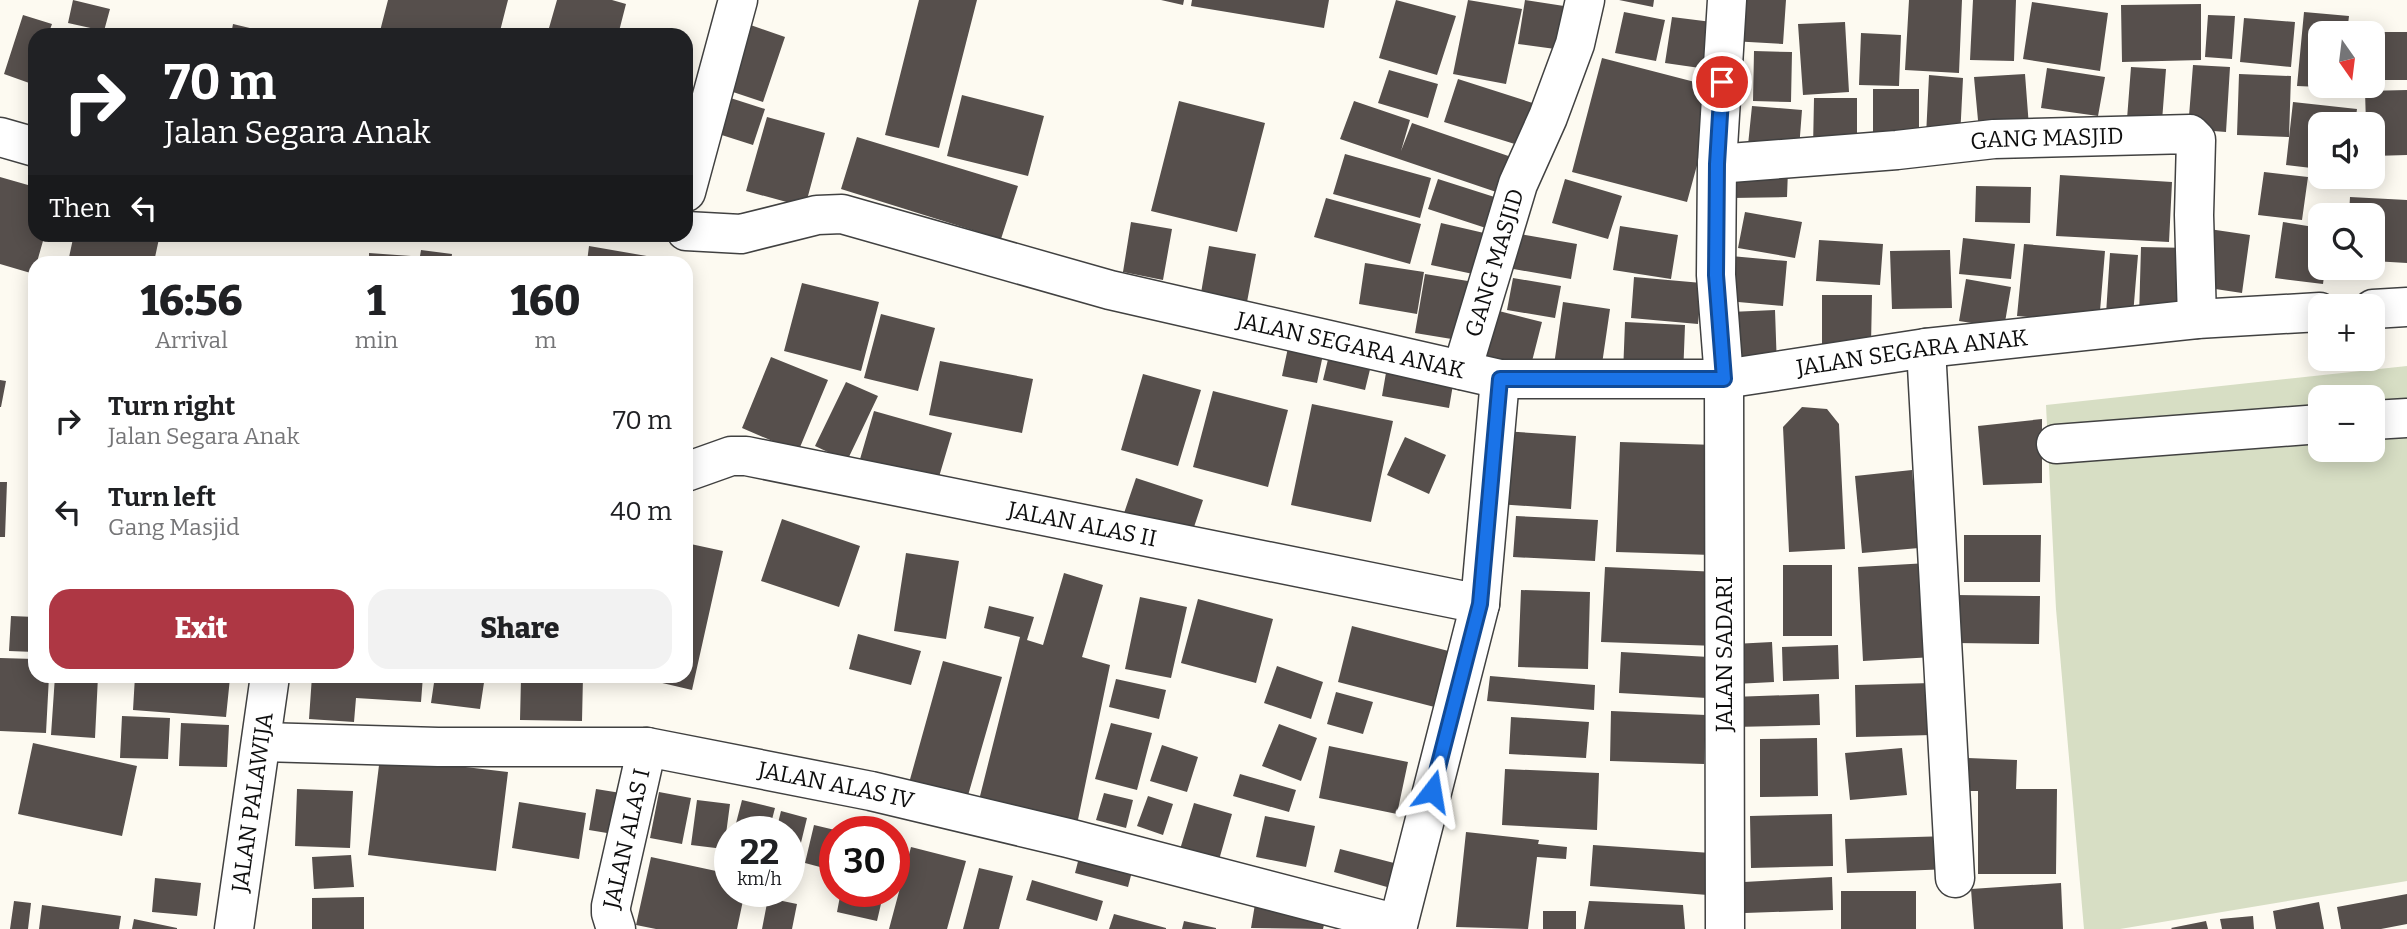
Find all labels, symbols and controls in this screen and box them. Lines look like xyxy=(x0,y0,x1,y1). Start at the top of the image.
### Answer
north arrow xyxy=(2308,21,2385,98)
map controls xyxy=(2308,21,2385,462)
pin xyxy=(1692,52,1752,112)
text: 70 m xyxy=(164,53,276,112)
icon: right xyxy=(49,56,140,147)
icon: arrive xyxy=(1703,63,1741,101)
button: sound xyxy=(2308,112,2385,189)
text: Jalan Segara Anak xyxy=(164,113,431,151)
street label: GANG MASJID xyxy=(1969,122,2124,156)
street label: GANG MASJID xyxy=(1459,185,1530,340)
icon: left xyxy=(125,189,163,227)
text: Then xyxy=(49,193,111,224)
button: search xyxy=(2308,203,2385,280)
text: 16:56 xyxy=(140,276,242,326)
text: 1 xyxy=(367,276,386,326)
text: 160 xyxy=(510,276,581,326)
button: + xyxy=(2308,294,2385,371)
street label: JALAN SEGARA ANAK xyxy=(1233,305,1468,385)
street label: JALAN SEGARA ANAK xyxy=(1793,323,2029,382)
text: Arrival xyxy=(155,326,228,354)
text: min xyxy=(355,326,398,354)
text: m xyxy=(535,326,557,354)
button: − xyxy=(2308,385,2385,462)
text: Turn right xyxy=(108,391,235,422)
icon: right xyxy=(49,402,87,440)
text: 70 m xyxy=(613,405,672,436)
text: Jalan Segara Anak xyxy=(108,422,300,450)
text: Turn left xyxy=(108,482,216,513)
icon: left xyxy=(49,493,87,531)
street label: JALAN ALAS II xyxy=(1005,495,1159,552)
text: 40 m xyxy=(610,496,672,527)
text: Gang Masjid xyxy=(108,513,240,541)
street label: JALAN SADARI xyxy=(1710,576,1738,733)
button: Exit xyxy=(49,589,354,669)
button: Share xyxy=(368,589,672,669)
street label: JALAN PALAWIJA xyxy=(225,710,279,895)
position arrow xyxy=(1395,754,1469,828)
street label: JALAN ALAS IV xyxy=(755,755,917,815)
street label: JALAN ALAS I xyxy=(597,766,656,912)
speed limit sign: 30 xyxy=(819,816,910,907)
text: 22 xyxy=(740,831,779,873)
text: km/h xyxy=(737,868,782,890)

